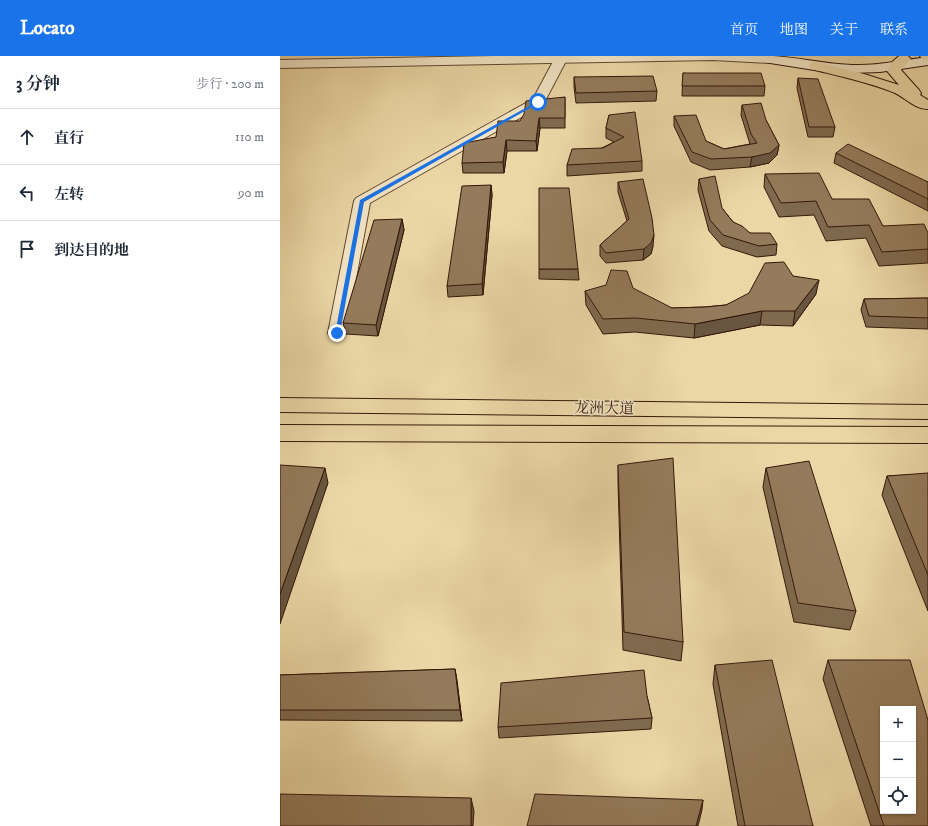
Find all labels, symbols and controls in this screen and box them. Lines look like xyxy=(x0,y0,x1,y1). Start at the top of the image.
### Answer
text: Locato xyxy=(20,17,75,40)
text: 首页 xyxy=(730,21,758,39)
text: 地图 xyxy=(780,21,808,39)
text: 关于 xyxy=(830,21,858,39)
text: 联系 xyxy=(880,21,908,39)
text: 3 分钟 xyxy=(16,73,60,95)
text: 步行 · 200 m xyxy=(196,76,264,92)
route start xyxy=(529,93,547,111)
icon: ahead xyxy=(16,126,38,148)
text: 直行 xyxy=(54,129,84,148)
text: 110 m xyxy=(235,129,264,145)
icon: left xyxy=(16,182,38,204)
text: 左转 xyxy=(54,185,84,204)
text: 90 m xyxy=(238,185,264,201)
icon: arrive xyxy=(16,238,38,260)
text: 到达目的地 xyxy=(54,241,129,260)
route end xyxy=(328,324,346,342)
street label: 龙洲大道 xyxy=(574,398,634,419)
map controls xyxy=(880,706,916,814)
button: + xyxy=(880,706,916,742)
button: − xyxy=(880,742,916,778)
button: locate xyxy=(880,778,916,814)

